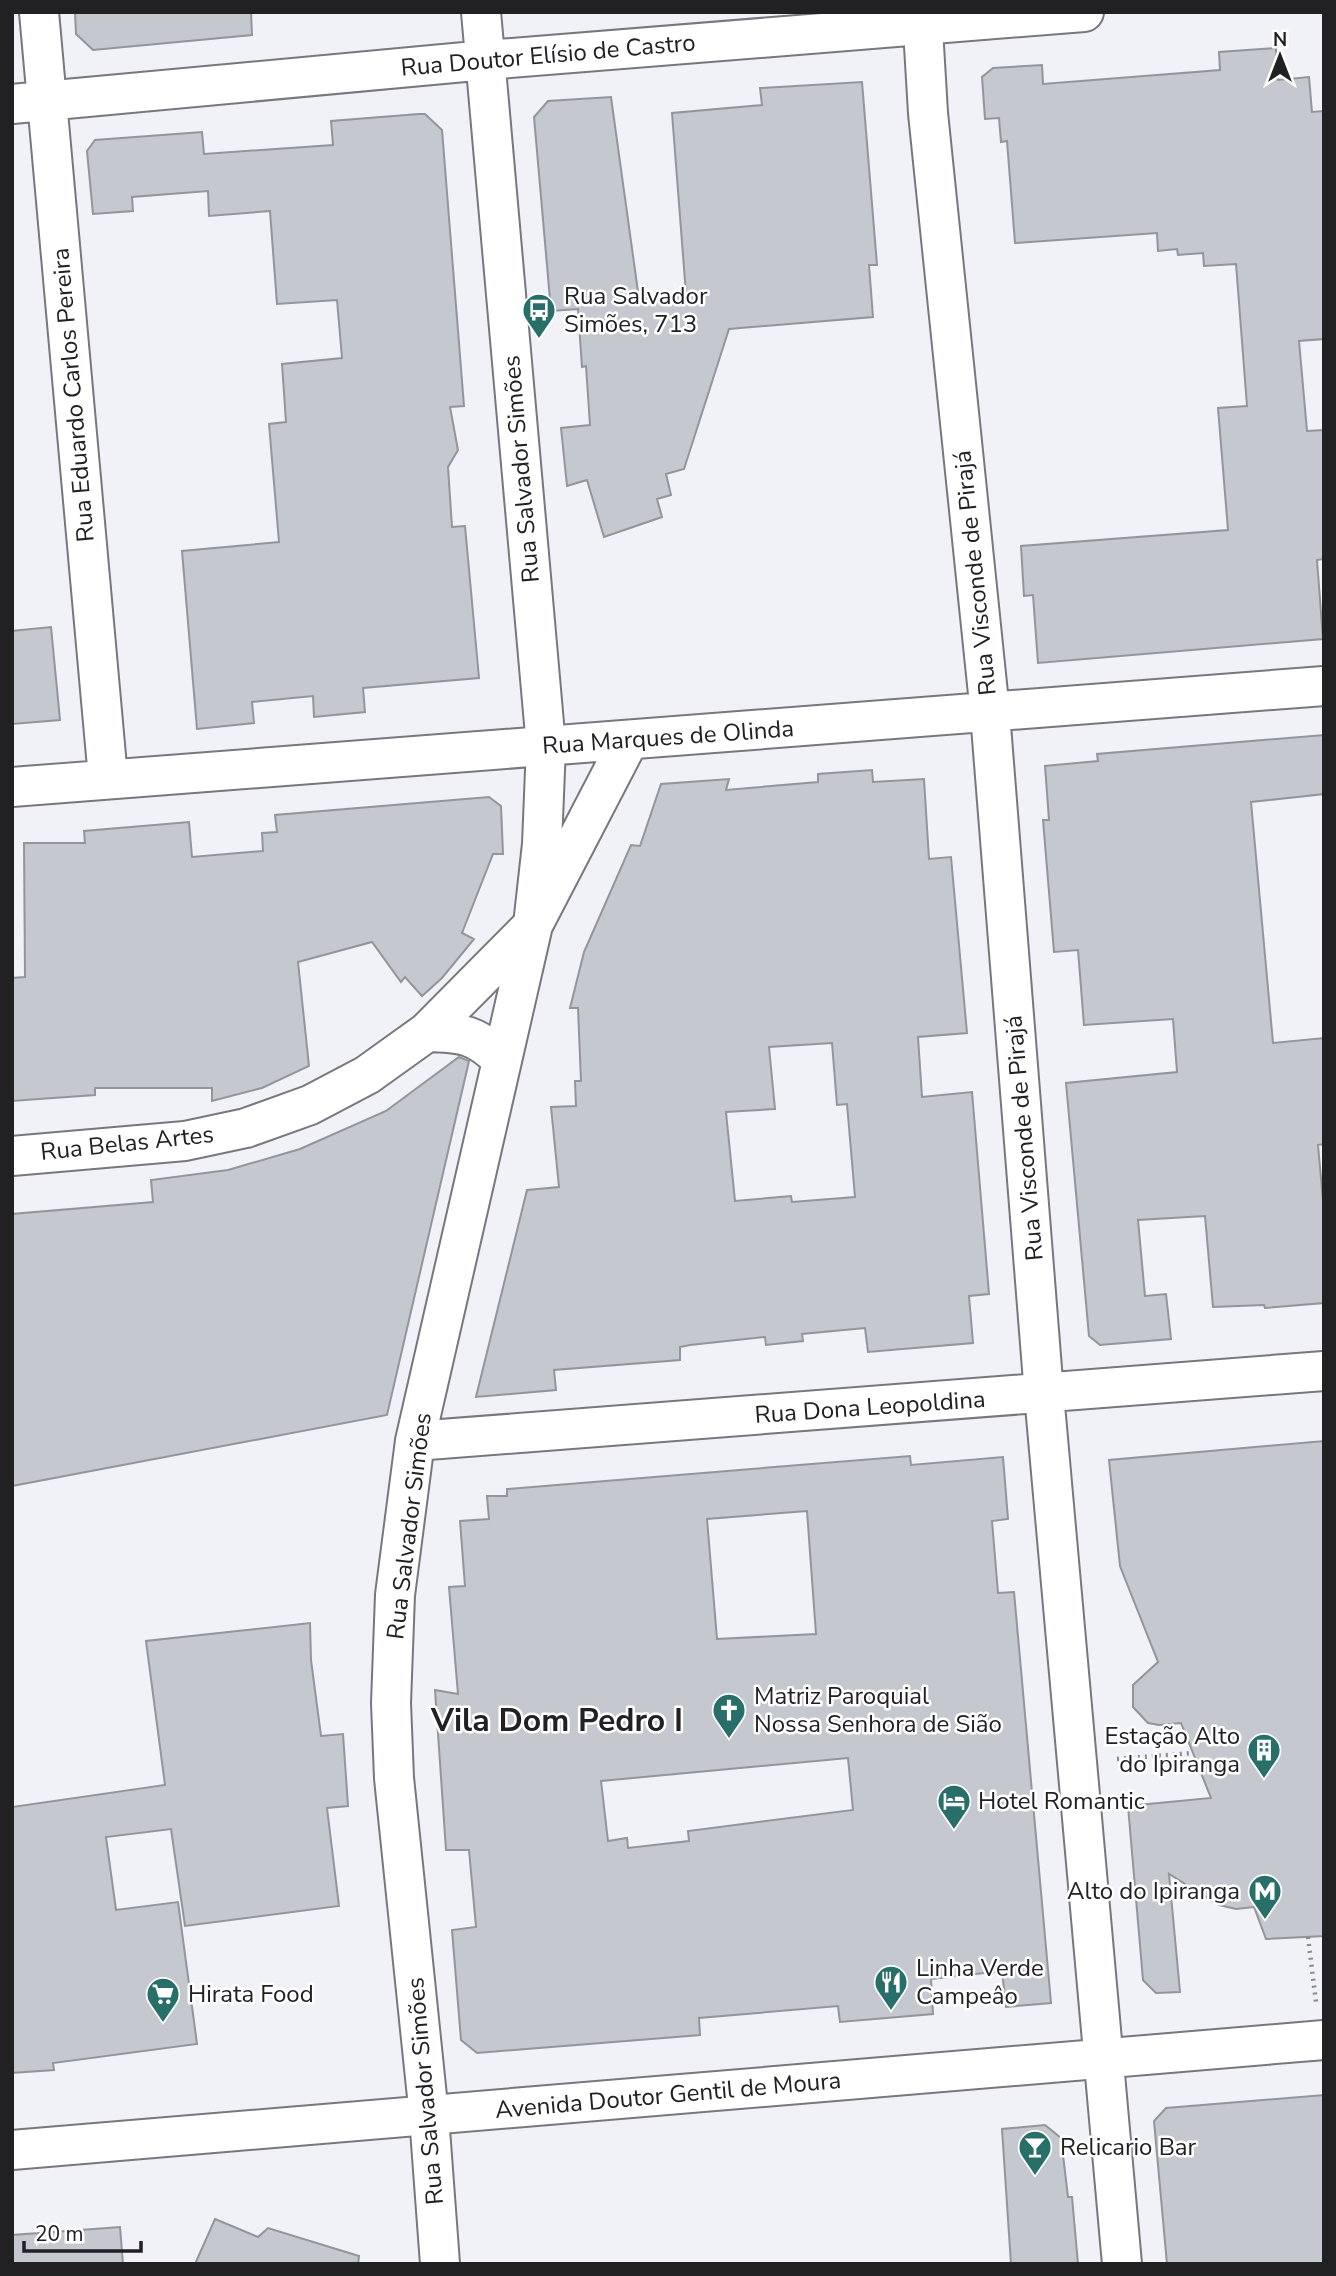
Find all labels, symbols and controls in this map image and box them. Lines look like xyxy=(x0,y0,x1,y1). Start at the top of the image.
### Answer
north arrow xyxy=(1245,21,1315,91)
street label: Rua Doutor Elísio de Castro xyxy=(399,26,697,84)
text: N xyxy=(1273,27,1287,53)
street label: Rua Eduardo Carlos Pereira xyxy=(44,247,102,543)
place label: Rua Salvador Simões, 713 xyxy=(564,280,708,340)
bus stop icon: Rua Salvador Simões, 713 xyxy=(520,291,558,340)
street label: Rua Salvador Simões xyxy=(495,354,547,584)
street label: Rua Visconde de Pirajá xyxy=(946,449,1004,697)
street label: Rua Marques de Olinda xyxy=(541,712,795,762)
street label: Rua Visconde de Pirajá xyxy=(997,1014,1051,1262)
street label: Rua Belas Artes xyxy=(39,1118,215,1168)
street label: Rua Dona Leopoldina xyxy=(753,1383,987,1431)
street label: Rua Salvador Simões xyxy=(379,1411,439,1641)
place label: Matriz Paroquial Nossa Senhora de Sião xyxy=(754,1680,1002,1740)
church icon: Matriz Paroquial Nossa Senhora de Sião xyxy=(710,1691,748,1740)
district label: Vila Dom Pedro I xyxy=(430,1699,683,1742)
place label: Estação Alto do Ipiranga xyxy=(1104,1720,1240,1780)
building icon: Estação Alto do Ipiranga xyxy=(1245,1731,1283,1780)
hotel icon: Hotel Romantic xyxy=(935,1782,973,1831)
place label: Hotel Romantic xyxy=(978,1785,1145,1817)
metro station icon: Alto do Ipiranga xyxy=(1246,1872,1284,1921)
place label: Alto do Ipiranga xyxy=(1067,1875,1240,1907)
place label: Linha Verde Campeâo xyxy=(916,1952,1044,2012)
restaurant icon: Linha Verde Campeâo xyxy=(872,1963,910,2012)
supermarket icon: Hirata Food xyxy=(144,1975,182,2024)
street label: Rua Salvador Simões xyxy=(399,1976,451,2206)
place label: Hirata Food xyxy=(188,1978,314,2010)
street label: Avenida Doutor Gentil de Moura xyxy=(494,2064,842,2126)
bar icon: Relicario Bar xyxy=(1016,2128,1054,2177)
place label: Relicario Bar xyxy=(1060,2131,1197,2163)
scale bar xyxy=(24,2210,142,2254)
text: 20 m xyxy=(35,2220,84,2248)

